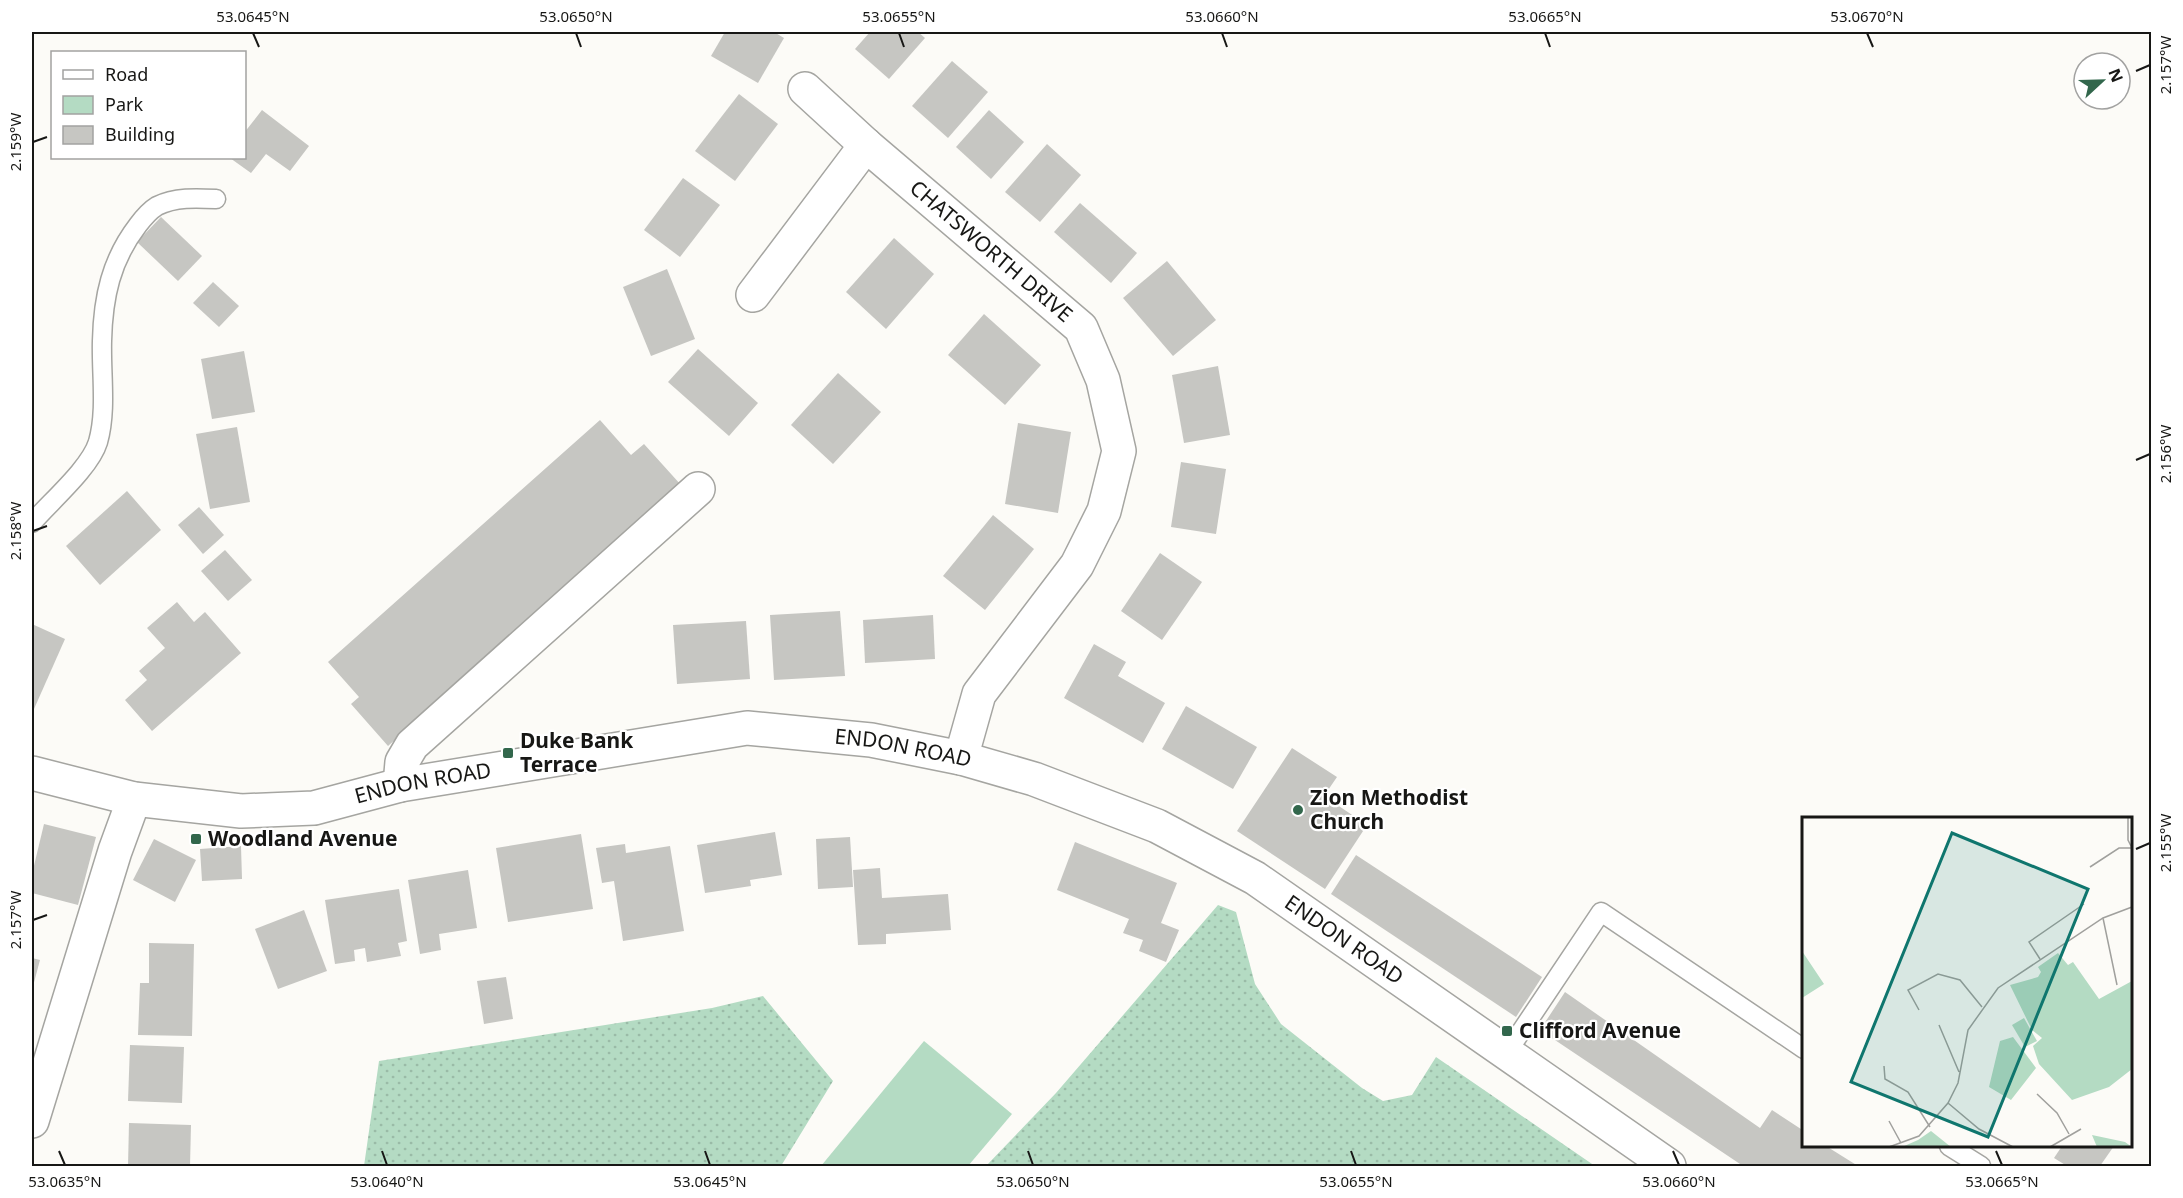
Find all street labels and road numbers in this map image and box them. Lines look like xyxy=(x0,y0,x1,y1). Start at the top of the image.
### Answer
street label: CHATSWORTH DRIVE xyxy=(904,173,1079,328)
street label: ENDON ROAD xyxy=(833,722,975,773)
street label: ENDON ROAD xyxy=(351,755,493,810)
street label: ENDON ROAD xyxy=(1280,888,1409,990)

